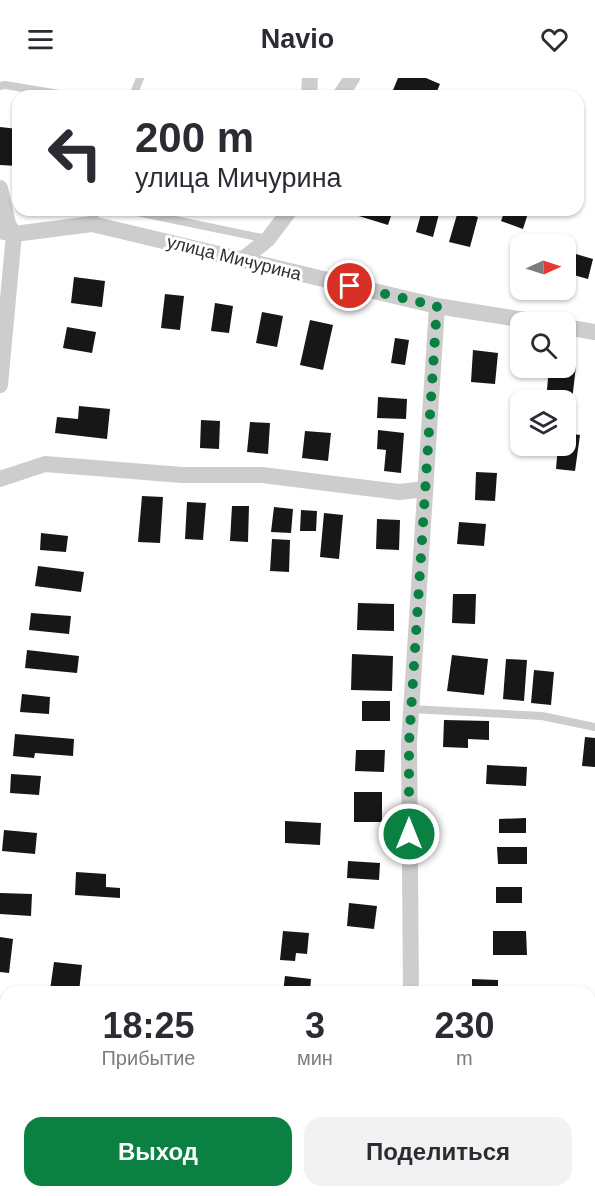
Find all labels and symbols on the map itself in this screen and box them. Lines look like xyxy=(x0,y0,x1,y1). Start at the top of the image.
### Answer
street label: улица Мичурина xyxy=(165,232,304,285)
north arrow xyxy=(510,234,576,300)
pin xyxy=(324,260,375,311)
position arrow xyxy=(377,802,441,866)

